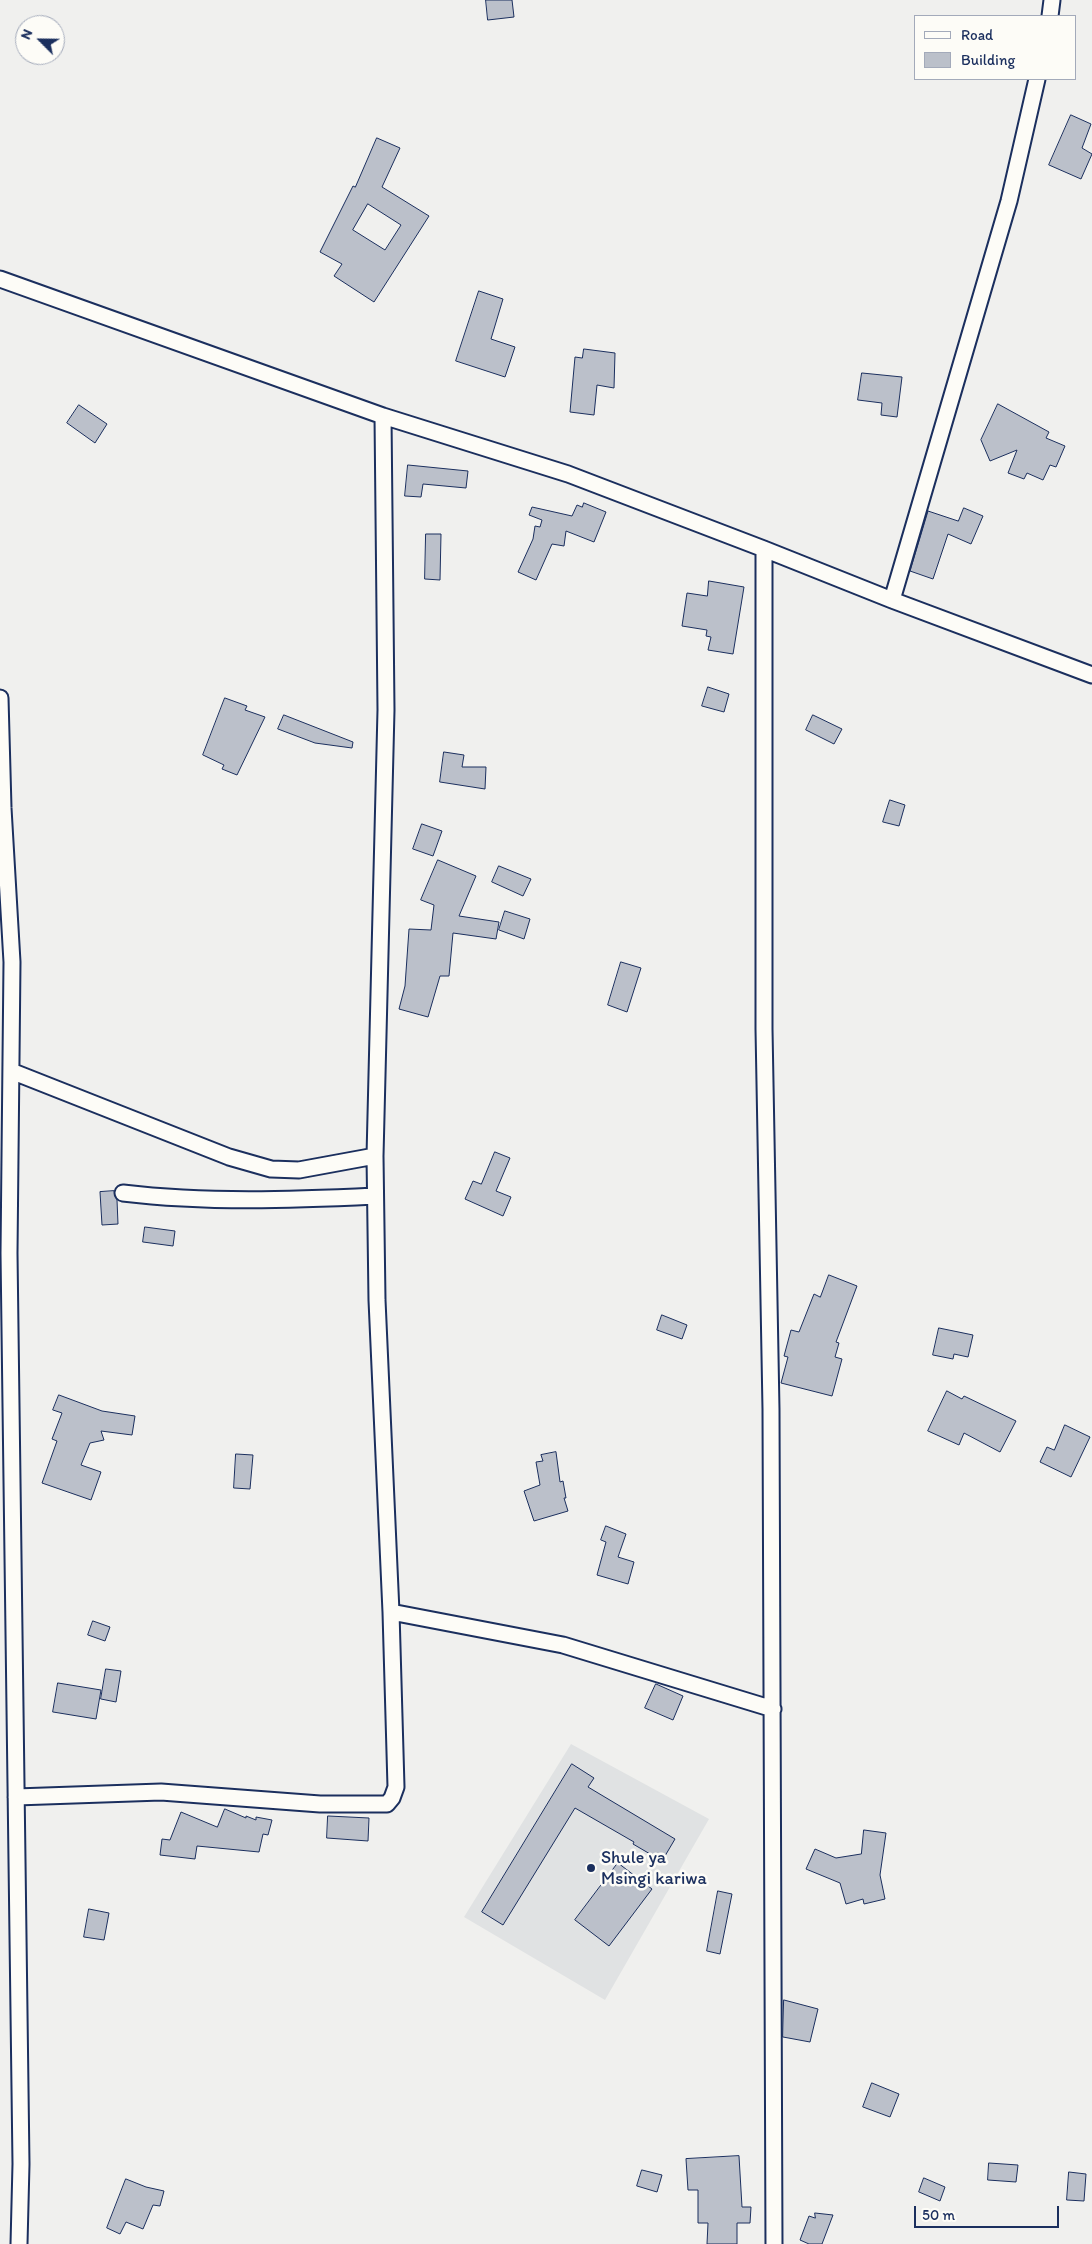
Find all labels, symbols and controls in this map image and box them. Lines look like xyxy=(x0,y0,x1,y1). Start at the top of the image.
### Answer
north arrow xyxy=(15,15,65,65)
legend xyxy=(914,15,1077,80)
text: Road xyxy=(961,26,993,44)
text: N xyxy=(17,27,36,42)
text: Building xyxy=(961,51,1015,69)
place label: Shule ya Msingi kariwa xyxy=(601,1847,707,1890)
marker: Shule ya Msingi kariwa xyxy=(585,1862,597,1874)
scale bar xyxy=(917,2196,1062,2228)
text: 50 m xyxy=(922,2206,955,2224)

